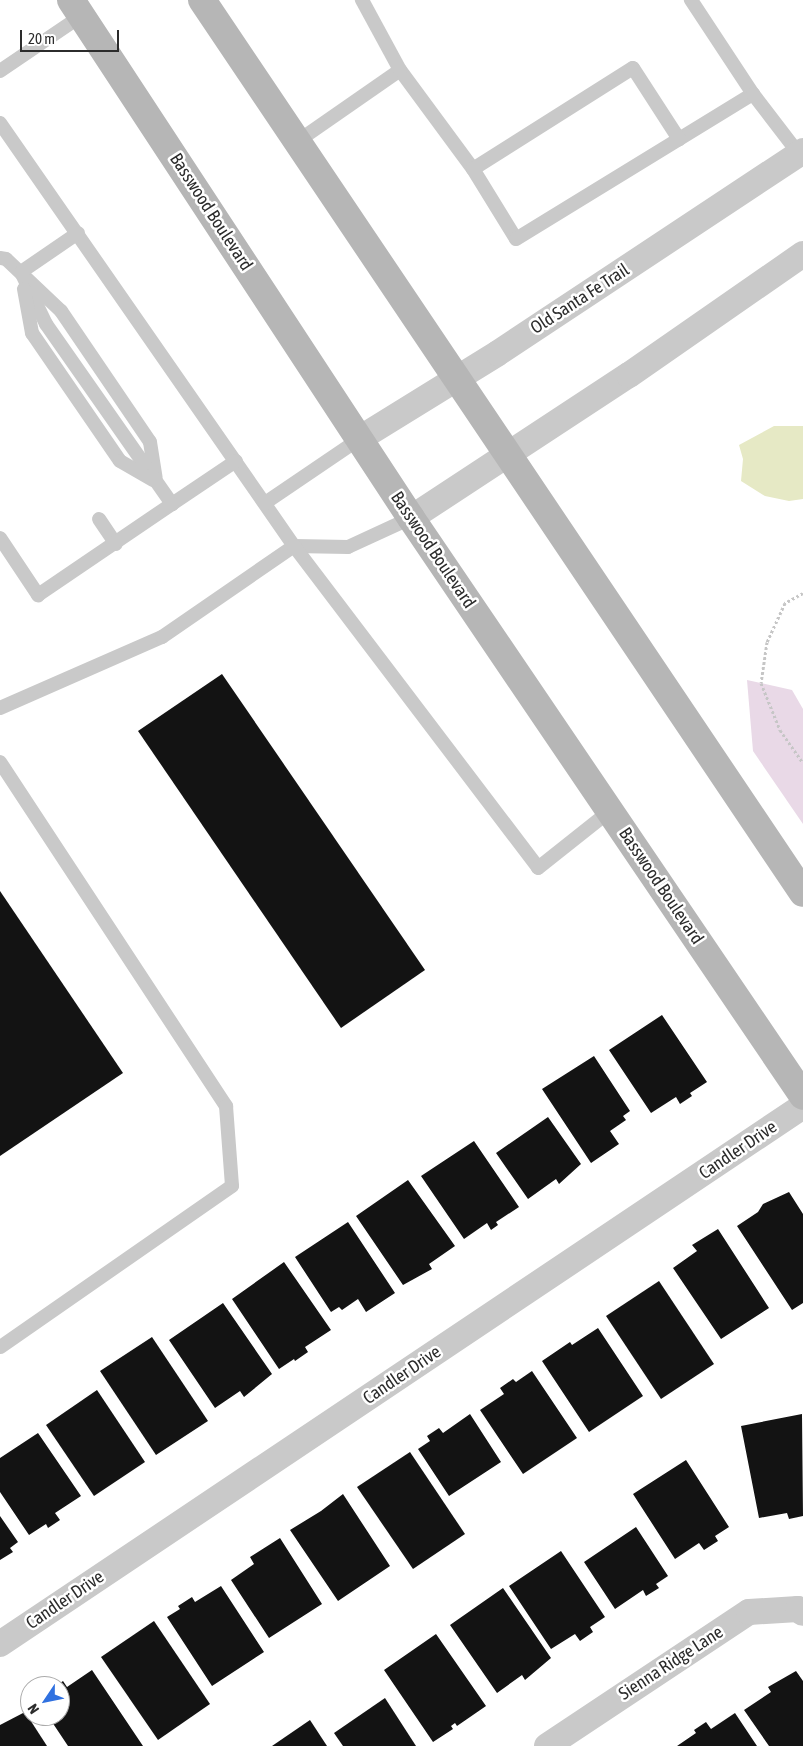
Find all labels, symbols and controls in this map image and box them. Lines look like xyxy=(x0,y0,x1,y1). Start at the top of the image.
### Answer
scale bar xyxy=(22,20,121,52)
text: 20 m xyxy=(28,30,55,47)
street label: Basswood Boulevard xyxy=(165,149,257,275)
street label: Old Santa Fe Trail xyxy=(527,259,633,339)
street label: Basswood Boulevard xyxy=(386,488,480,612)
street label: Basswood Boulevard xyxy=(614,824,708,948)
street label: Candler Drive xyxy=(695,1116,781,1184)
street label: Candler Drive xyxy=(359,1341,445,1409)
street label: Candler Drive xyxy=(22,1566,108,1634)
street label: Sienna Ridge Lane xyxy=(615,1621,727,1705)
north arrow xyxy=(20,1676,70,1726)
text: N xyxy=(24,1701,42,1717)

